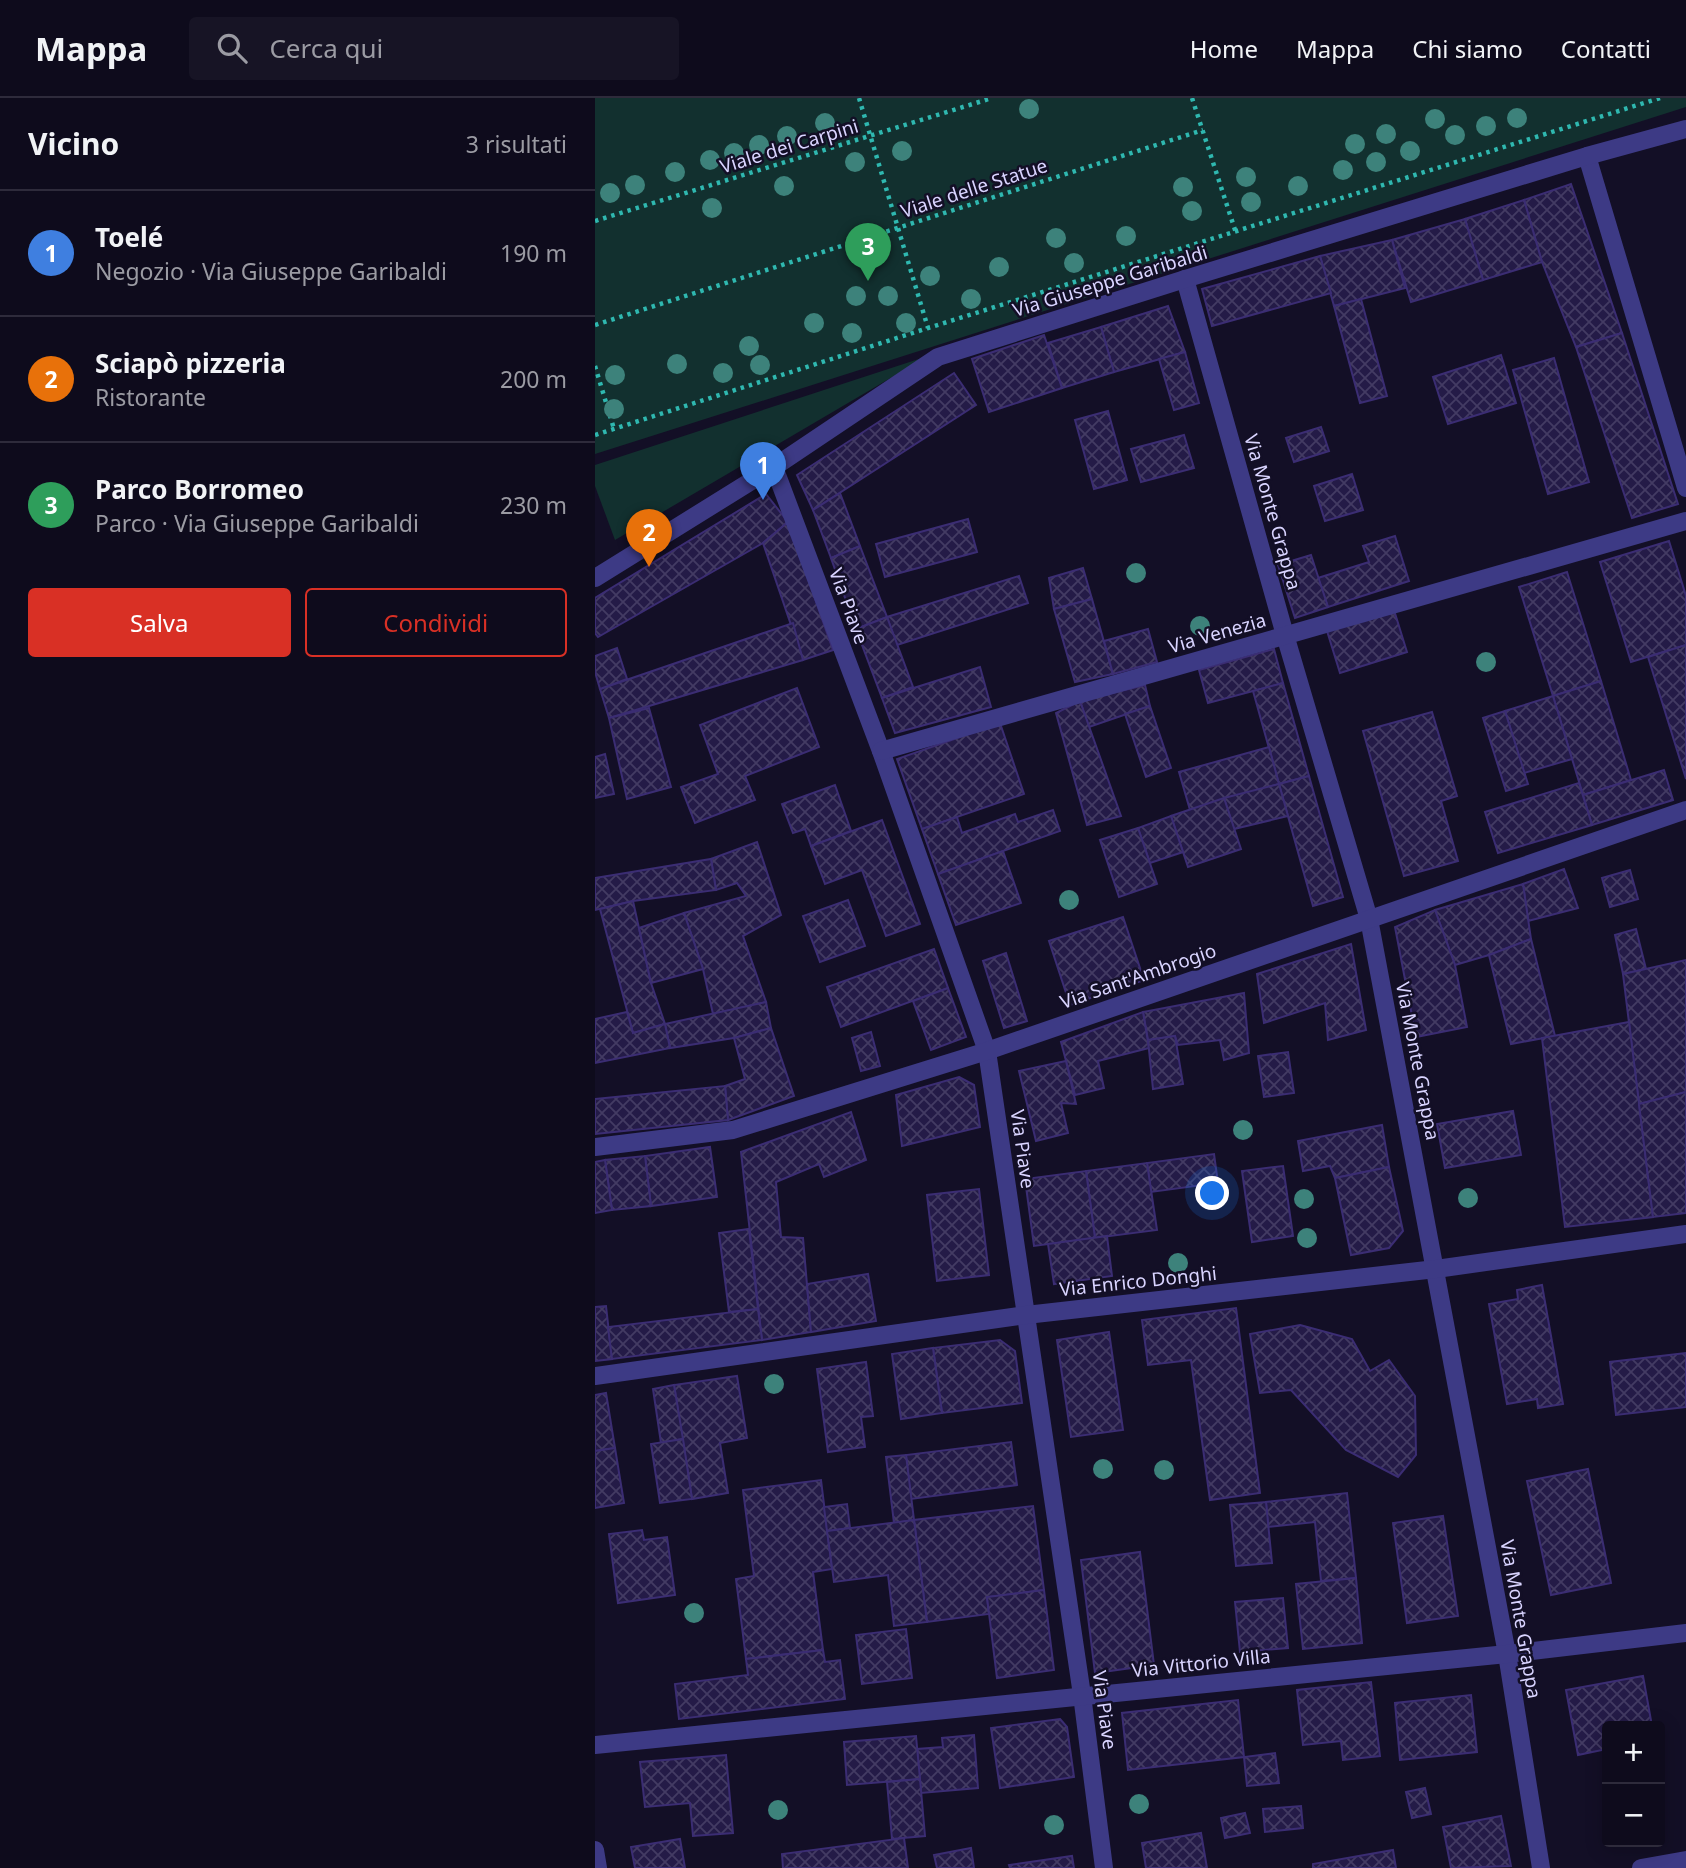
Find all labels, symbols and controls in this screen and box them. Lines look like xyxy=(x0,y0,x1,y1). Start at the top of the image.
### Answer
search box xyxy=(189,17,679,80)
text: Mappa xyxy=(35,26,147,71)
icon: search xyxy=(213,29,251,67)
text: Cerca qui xyxy=(269,30,383,66)
text: Home xyxy=(1190,32,1258,65)
text: Mappa xyxy=(1296,32,1374,65)
text: Chi siamo xyxy=(1412,32,1523,65)
text: Contatti xyxy=(1561,32,1651,65)
street label: Viale dei Carpini xyxy=(717,113,861,179)
text: Vicino xyxy=(28,123,119,164)
text: 3 risultati xyxy=(466,128,567,160)
street label: Viale delle Statue xyxy=(897,152,1051,224)
text: Toelé xyxy=(95,219,163,255)
pin: 3 xyxy=(845,223,891,281)
text: 1 xyxy=(44,237,58,269)
text: 190 m xyxy=(500,237,567,269)
street label: Via Giuseppe Garibaldi xyxy=(1009,239,1211,323)
text: Negozio · Via Giuseppe Garibaldi xyxy=(95,255,447,287)
text: Sciapò pizzeria xyxy=(95,345,286,381)
text: 2 xyxy=(44,363,58,395)
text: 200 m xyxy=(500,363,567,395)
text: Ristorante xyxy=(95,381,206,413)
street label: Via Monte Grappa xyxy=(1238,431,1308,593)
pin: 1 xyxy=(740,442,786,500)
text: Parco Borromeo xyxy=(95,471,304,507)
text: 3 xyxy=(44,489,58,521)
text: 230 m xyxy=(500,489,567,521)
text: Parco · Via Giuseppe Garibaldi xyxy=(95,507,419,539)
pin: 2 xyxy=(626,509,672,567)
street label: Via Piave xyxy=(823,564,875,648)
button: Salva xyxy=(28,588,291,657)
button: Condividi xyxy=(305,588,567,657)
street label: Via Venezia xyxy=(1165,607,1269,659)
street label: Via Sant'Ambrogio xyxy=(1056,937,1220,1015)
street label: Via Monte Grappa xyxy=(1390,980,1446,1142)
street label: Via Piave xyxy=(1005,1108,1041,1190)
your location xyxy=(1195,1176,1229,1210)
street label: Via Enrico Donghi xyxy=(1058,1260,1218,1302)
street label: Via Monte Grappa xyxy=(1494,1538,1548,1700)
street label: Via Vittorio Villa xyxy=(1130,1643,1272,1683)
street label: Via Piave xyxy=(1087,1669,1123,1751)
map controls xyxy=(1602,1721,1665,1847)
button: + xyxy=(1602,1721,1665,1784)
button: − xyxy=(1602,1784,1665,1847)

